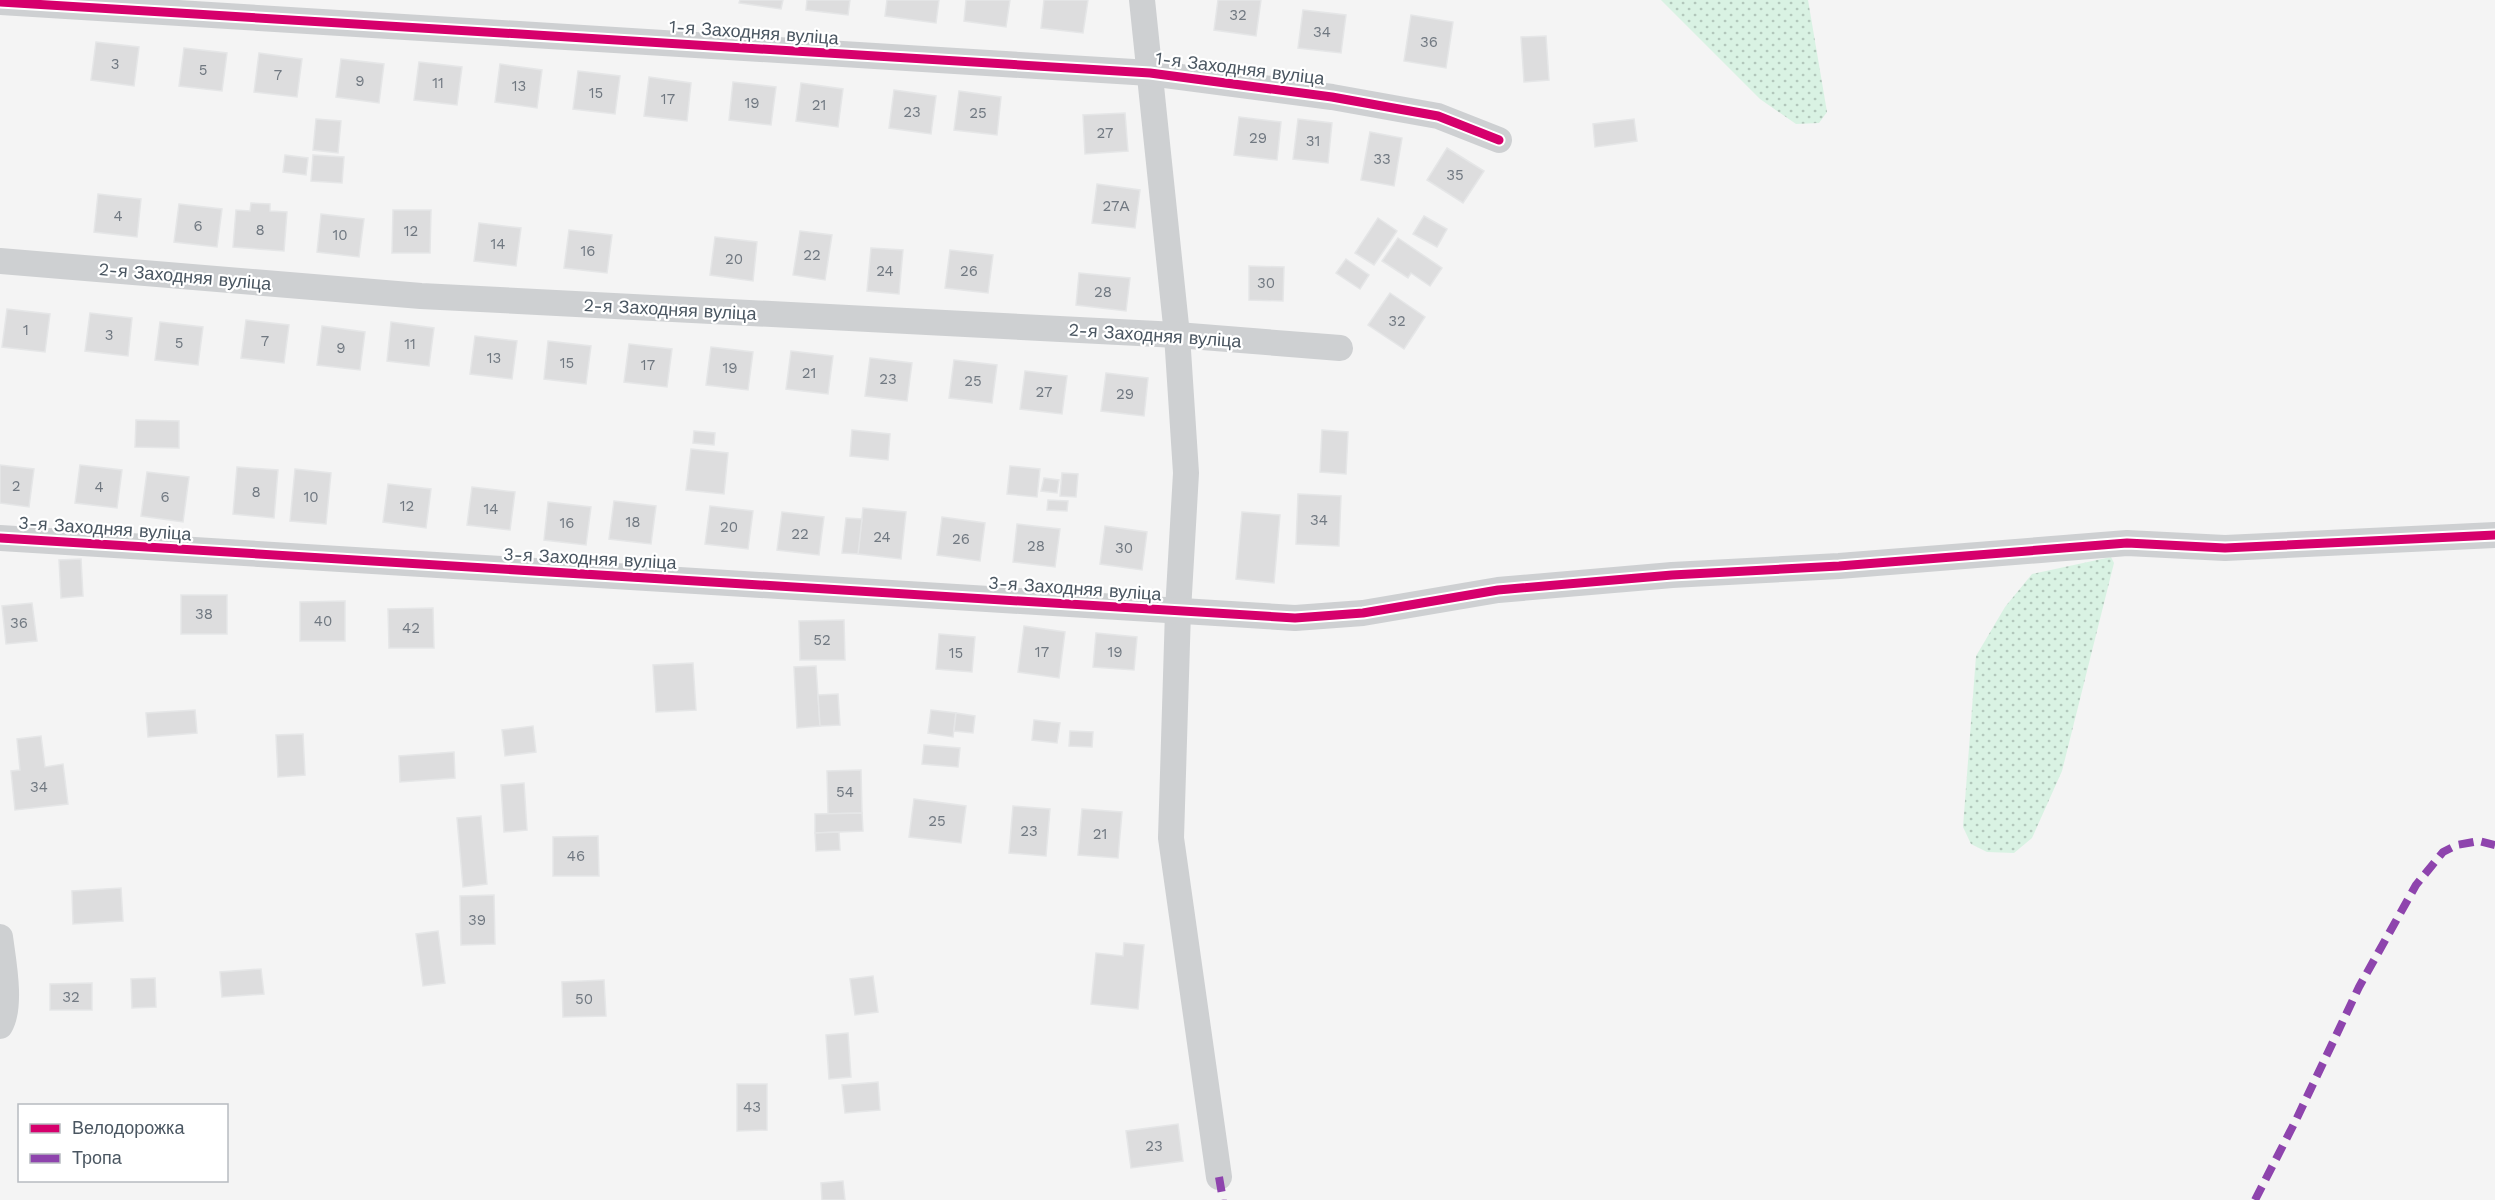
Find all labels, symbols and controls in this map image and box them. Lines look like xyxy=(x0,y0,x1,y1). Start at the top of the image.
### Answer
house number: 32 xyxy=(1229,6,1247,24)
street label: 1-я Заходняя вуліца xyxy=(668,16,841,48)
house number: 34 xyxy=(1313,23,1331,41)
house number: 36 xyxy=(1420,33,1438,51)
street label: 1-я Заходняя вуліца xyxy=(1154,47,1327,89)
house number: 3 xyxy=(111,55,119,73)
house number: 5 xyxy=(199,61,207,79)
house number: 7 xyxy=(274,66,282,84)
house number: 9 xyxy=(355,72,365,90)
house number: 11 xyxy=(432,74,444,92)
house number: 13 xyxy=(512,77,526,95)
house number: 15 xyxy=(589,84,603,102)
house number: 17 xyxy=(661,90,675,108)
house number: 19 xyxy=(744,94,760,112)
house number: 21 xyxy=(812,96,826,114)
house number: 23 xyxy=(903,103,921,121)
house number: 25 xyxy=(969,104,987,122)
house number: 27 xyxy=(1097,124,1113,142)
house number: 29 xyxy=(1249,129,1267,147)
house number: 31 xyxy=(1306,132,1320,150)
house number: 33 xyxy=(1373,150,1391,168)
house number: 35 xyxy=(1446,166,1464,184)
house number: 27А xyxy=(1103,197,1129,215)
house number: 4 xyxy=(113,207,123,225)
house number: 6 xyxy=(193,217,203,235)
house number: 8 xyxy=(255,221,265,239)
house number: 12 xyxy=(404,222,418,240)
house number: 10 xyxy=(332,226,348,244)
house number: 14 xyxy=(490,235,506,253)
house number: 16 xyxy=(581,242,595,260)
house number: 22 xyxy=(803,246,821,264)
house number: 20 xyxy=(725,250,743,268)
street label: 2-я Заходняя вуліца xyxy=(98,258,273,294)
house number: 24 xyxy=(876,262,894,280)
house number: 26 xyxy=(960,262,978,280)
house number: 30 xyxy=(1257,274,1275,292)
house number: 28 xyxy=(1094,283,1112,301)
street label: 2-я Заходняя вуліца xyxy=(583,294,758,324)
house number: 32 xyxy=(1388,312,1406,330)
street label: 2-я Заходняя вуліца xyxy=(1068,318,1243,352)
house number: 1 xyxy=(23,321,29,339)
house number: 3 xyxy=(105,326,113,344)
house number: 7 xyxy=(261,332,269,350)
house number: 5 xyxy=(175,334,183,352)
house number: 11 xyxy=(404,335,416,353)
house number: 9 xyxy=(336,339,346,357)
house number: 13 xyxy=(487,349,501,367)
house number: 15 xyxy=(560,354,574,372)
house number: 17 xyxy=(641,356,655,374)
house number: 19 xyxy=(722,359,738,377)
house number: 21 xyxy=(802,364,816,382)
house number: 23 xyxy=(879,370,897,388)
house number: 25 xyxy=(964,372,982,390)
house number: 27 xyxy=(1036,383,1052,401)
house number: 29 xyxy=(1116,385,1134,403)
house number: 2 xyxy=(12,477,20,495)
house number: 4 xyxy=(94,478,104,496)
house number: 8 xyxy=(251,483,261,501)
house number: 6 xyxy=(160,488,170,506)
house number: 10 xyxy=(303,488,319,506)
house number: 12 xyxy=(400,497,414,515)
house number: 14 xyxy=(483,500,499,518)
street label: 3-я Заходняя вуліца xyxy=(18,511,193,545)
house number: 34 xyxy=(1310,511,1328,529)
house number: 18 xyxy=(625,513,641,531)
house number: 16 xyxy=(560,514,574,532)
house number: 20 xyxy=(720,518,738,536)
house number: 22 xyxy=(791,525,809,543)
house number: 24 xyxy=(873,528,891,546)
house number: 26 xyxy=(952,530,970,548)
house number: 28 xyxy=(1027,537,1045,555)
house number: 30 xyxy=(1115,539,1133,557)
street label: 3-я Заходняя вуліца xyxy=(503,543,678,573)
street label: 3-я Заходняя вуліца xyxy=(988,571,1163,605)
house number: 38 xyxy=(195,605,213,623)
house number: 40 xyxy=(314,612,332,630)
house number: 36 xyxy=(10,614,28,632)
house number: 42 xyxy=(402,619,420,637)
house number: 52 xyxy=(813,631,831,649)
house number: 17 xyxy=(1035,643,1049,661)
house number: 19 xyxy=(1107,643,1123,661)
house number: 15 xyxy=(949,644,963,662)
house number: 34 xyxy=(30,778,48,796)
house number: 54 xyxy=(836,783,854,801)
house number: 25 xyxy=(928,812,946,830)
house number: 23 xyxy=(1020,822,1038,840)
house number: 21 xyxy=(1093,825,1107,843)
house number: 46 xyxy=(567,847,585,865)
house number: 39 xyxy=(468,911,486,929)
house number: 32 xyxy=(62,988,80,1006)
house number: 50 xyxy=(575,990,593,1008)
house number: 43 xyxy=(743,1098,761,1116)
legend xyxy=(18,1104,228,1182)
text: Велодорожка xyxy=(72,1117,185,1138)
house number: 23 xyxy=(1145,1137,1163,1155)
text: Тропа xyxy=(72,1147,123,1168)

